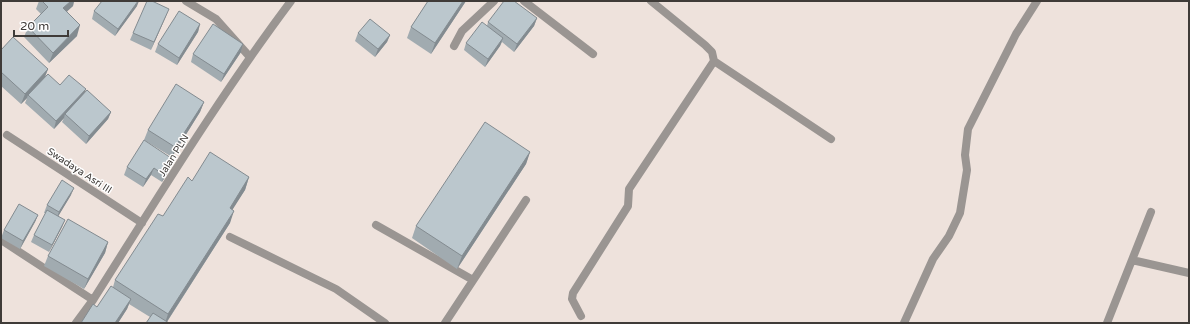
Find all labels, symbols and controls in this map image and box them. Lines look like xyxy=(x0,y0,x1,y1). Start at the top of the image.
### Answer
scale bar xyxy=(14,12,68,38)
text: 20 m xyxy=(20,19,49,33)
street label: Jalan PLN xyxy=(156,132,192,179)
street label: Swadaya Asri III xyxy=(45,146,114,196)

